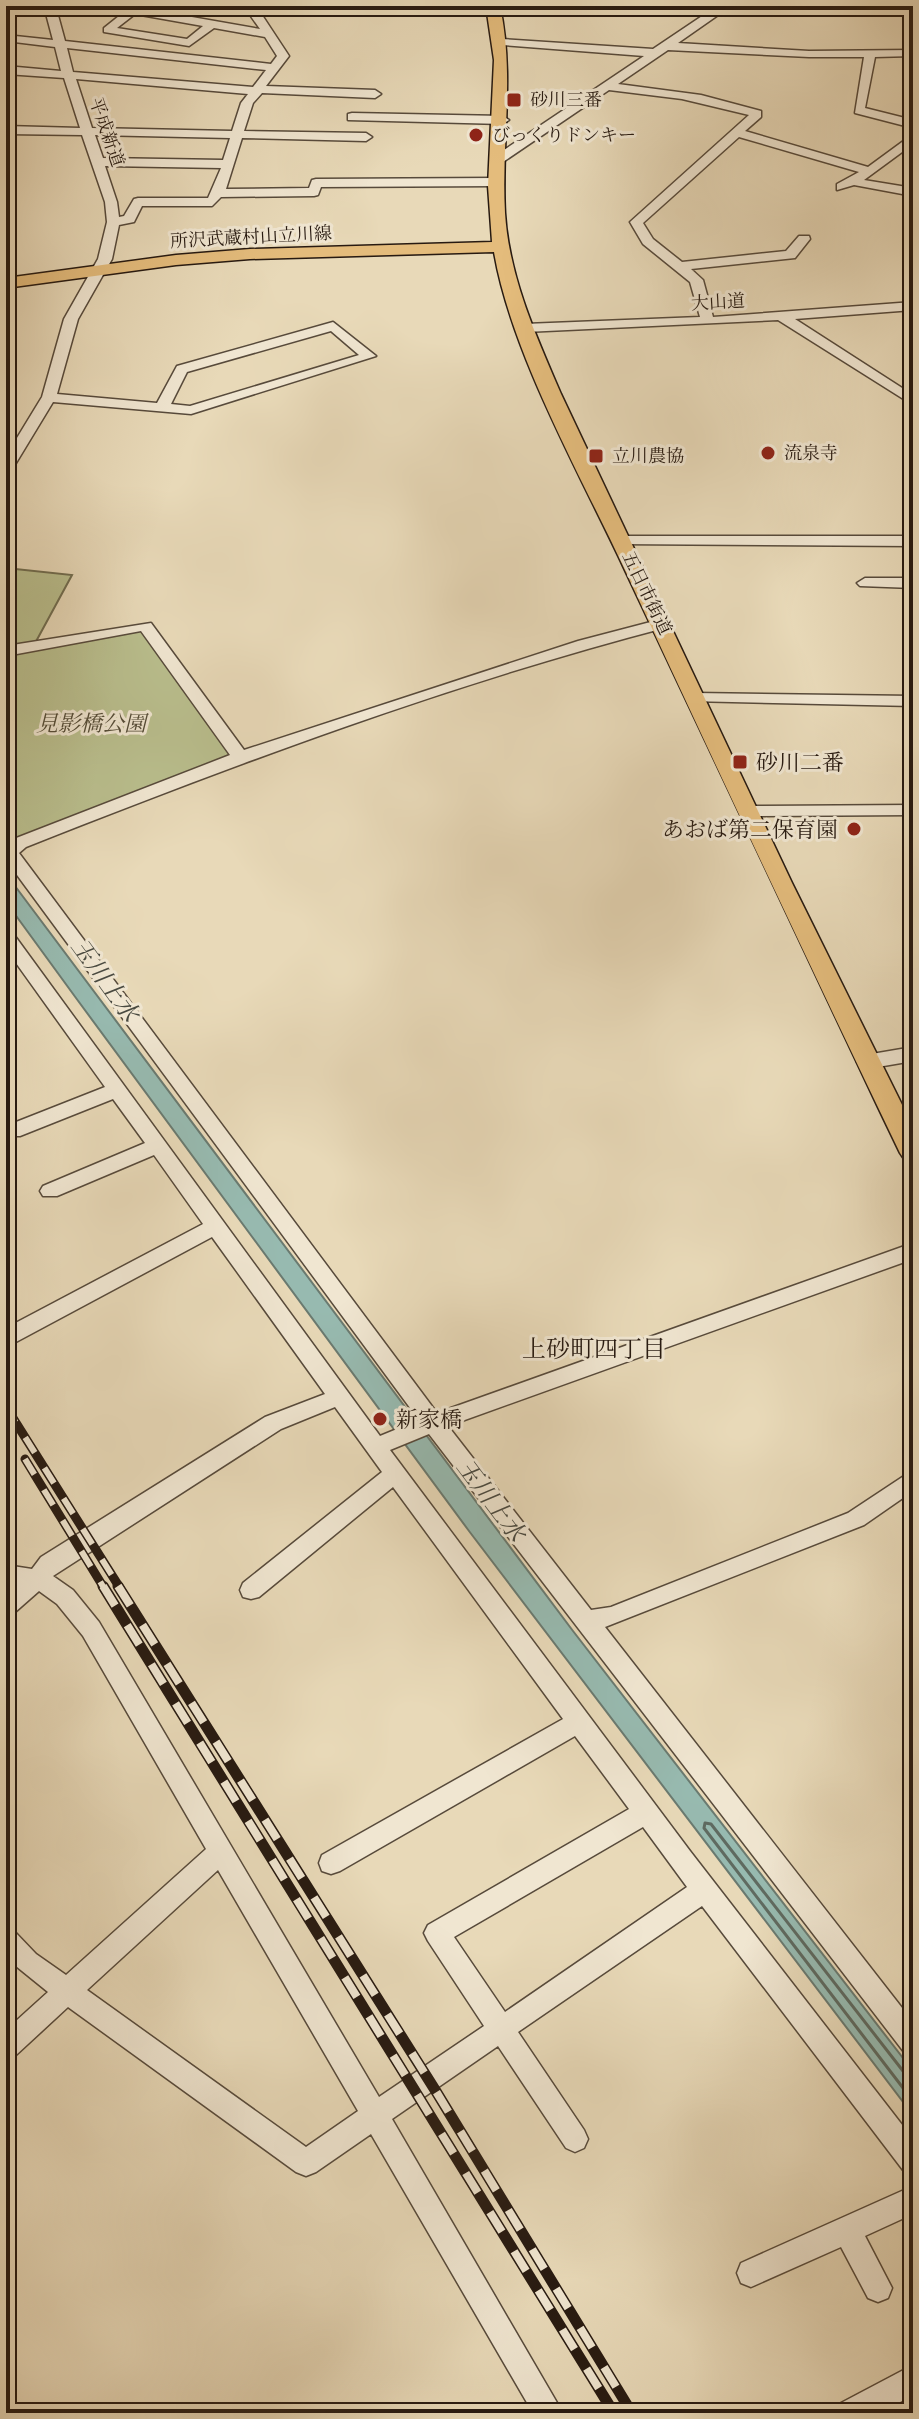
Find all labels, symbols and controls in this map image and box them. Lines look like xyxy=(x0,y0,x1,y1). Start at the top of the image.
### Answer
place label: 砂川三番 xyxy=(530,89,602,111)
marker: 砂川三番 xyxy=(505,91,523,109)
street label: 平成新道 xyxy=(85,94,129,170)
place label: びっくりドンキー xyxy=(492,124,636,146)
marker: びっくりドンキー xyxy=(467,126,485,144)
street label: 所沢武蔵村山立川線 xyxy=(170,222,332,252)
street label: 大山道 xyxy=(690,290,746,314)
place label: 流泉寺 xyxy=(784,442,838,464)
marker: 流泉寺 xyxy=(759,444,777,462)
place label: 立川農協 xyxy=(612,445,684,467)
marker: 立川農協 xyxy=(587,447,605,465)
street label: 五日市街道 xyxy=(617,548,677,638)
park label: 見影橋公園 xyxy=(36,710,149,737)
place label: 砂川二番 xyxy=(756,749,844,776)
marker: 砂川二番 xyxy=(731,753,749,771)
place label: あおば第二保育園 xyxy=(662,816,838,843)
marker: あおば第二保育園 xyxy=(845,820,863,838)
water label: 玉川上水 xyxy=(65,932,147,1029)
district label: 上砂町四丁目 xyxy=(522,1334,666,1364)
place label: 新家橋 xyxy=(396,1406,462,1433)
marker: 新家橋 xyxy=(371,1410,389,1428)
water label: 玉川上水 xyxy=(450,1453,533,1549)

